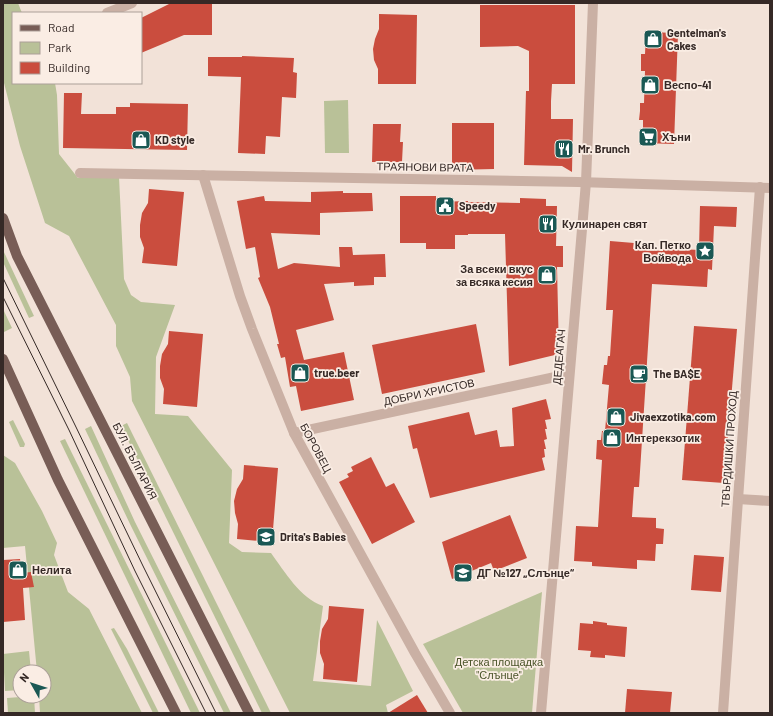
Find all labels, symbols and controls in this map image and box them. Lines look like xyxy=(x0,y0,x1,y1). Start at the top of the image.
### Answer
legend xyxy=(12,12,142,84)
text: Road xyxy=(48,20,75,34)
place label: Gentelman's Cakes xyxy=(667,26,727,52)
shop icon: Gentelman's Cakes xyxy=(642,28,664,50)
text: Park xyxy=(48,40,72,54)
text: Building xyxy=(48,60,90,74)
shop icon: Веспо-41 xyxy=(639,74,661,96)
place label: Веспо-41 xyxy=(664,78,711,91)
supermarket icon: Хъни xyxy=(637,126,659,148)
shop icon: KD style xyxy=(130,129,152,151)
place label: Хъни xyxy=(662,130,691,143)
place label: KD style xyxy=(155,133,195,146)
restaurant icon: Mr. Brunch xyxy=(553,138,575,160)
place label: Mr. Brunch xyxy=(578,142,630,155)
street label: ТРАЯНОВИ ВРАТА xyxy=(377,159,474,174)
public building icon: Speedy xyxy=(434,195,456,217)
place label: Speedy xyxy=(459,199,496,212)
restaurant icon: Кулинарен свят xyxy=(537,213,559,235)
place label: Кулинарен свят xyxy=(562,217,648,230)
place label: Кап. Петко Войвода xyxy=(635,238,692,264)
place icon: Кап. Петко Войвода xyxy=(694,240,716,262)
place label: За всеки вкус за всяка кесия xyxy=(456,262,533,288)
shop icon: За всеки вкус за всяка кесия xyxy=(536,264,558,286)
street label: ДЕДЕАГАЧ xyxy=(550,329,567,385)
shop icon: true.beer xyxy=(289,362,311,384)
cafe icon: The BA$E xyxy=(628,363,650,385)
place label: true.beer xyxy=(314,366,360,379)
place label: The BA$E xyxy=(653,367,701,380)
street label: ДОБРИ ХРИСТОВ xyxy=(382,375,476,408)
street label: ТВЪРДИШКИ ПРОХОД xyxy=(718,390,739,508)
shop icon: Jivaexzotika.com xyxy=(605,406,627,428)
place label: Jivaexzotika.com xyxy=(630,410,716,423)
street label: БУЛ. БЪЛГАРИЯ xyxy=(110,420,160,501)
street label: БОРОВЕЦ xyxy=(298,421,335,475)
shop icon: Интерекзотик xyxy=(601,427,623,449)
place label: Интерекзотик xyxy=(626,431,700,444)
school or university icon: Drita's Babies xyxy=(255,526,277,548)
place label: Drita's Babies xyxy=(280,530,346,543)
shop icon: Нелита xyxy=(7,559,29,581)
school or university icon: ДГ №127 „Слънце“ xyxy=(452,562,474,584)
place label: Нелита xyxy=(32,563,72,576)
place label: ДГ №127 „Слънце“ xyxy=(477,566,574,579)
park label: Детска площадка "Слънце" xyxy=(455,655,544,681)
north arrow xyxy=(12,664,52,704)
text: N xyxy=(16,670,31,684)

